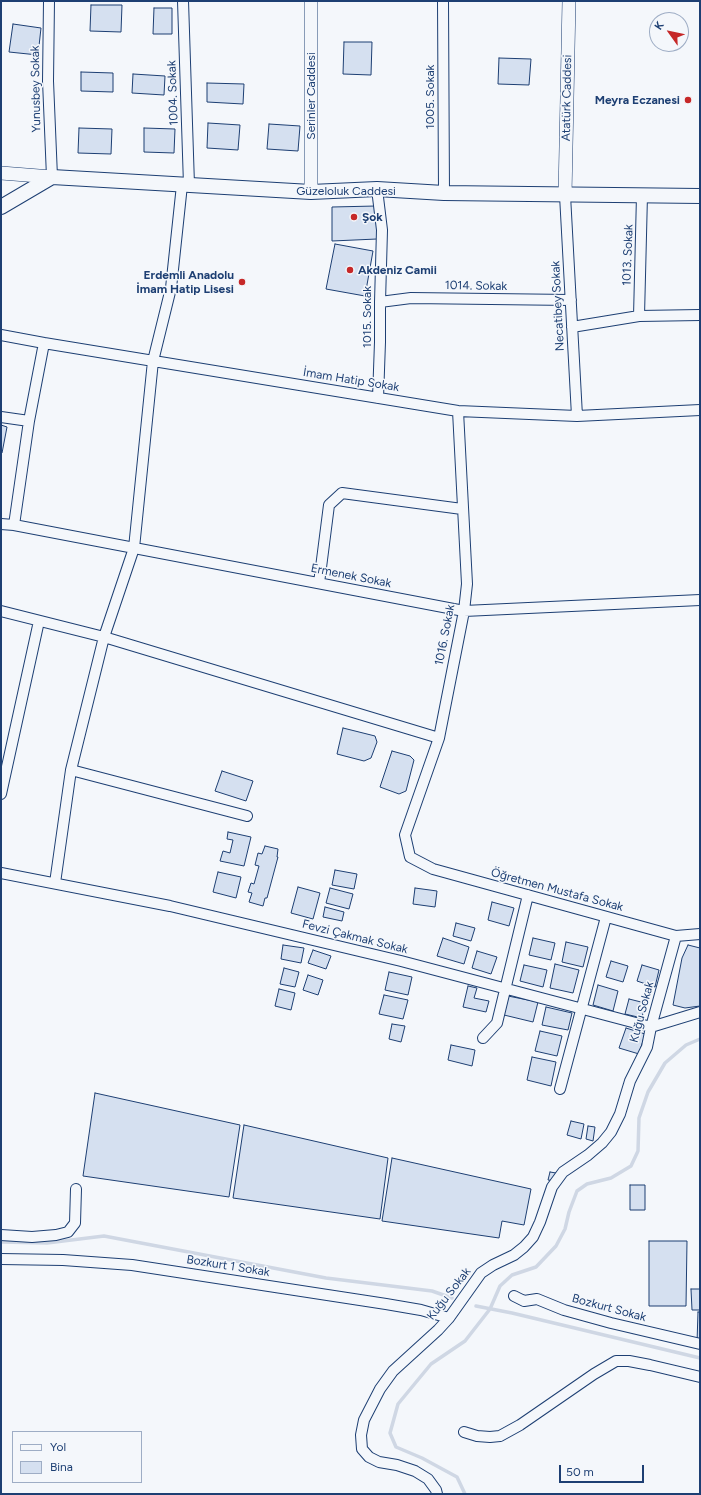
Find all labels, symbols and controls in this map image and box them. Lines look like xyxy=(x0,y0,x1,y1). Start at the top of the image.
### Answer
north arrow xyxy=(649,12,689,52)
text: K xyxy=(652,19,667,32)
street label: Yunusbey Sokak xyxy=(28,45,44,133)
street label: Serinler Caddesi xyxy=(304,52,318,140)
street label: Atatürk Caddesi xyxy=(559,55,575,141)
street label: 1004. Sokak xyxy=(165,60,181,126)
street label: 1005. Sokak xyxy=(423,65,437,129)
place label: Meyra Eczanesi xyxy=(595,93,680,107)
marker: Meyra Eczanesi xyxy=(683,95,693,105)
street label: Güzeloluk Caddesi xyxy=(296,184,396,198)
place label: Şok xyxy=(362,210,383,224)
marker: Şok xyxy=(349,212,359,222)
street label: 1013. Sokak xyxy=(620,224,636,286)
street label: Necatibey Sokak xyxy=(548,260,568,352)
place label: Akdeniz Camii xyxy=(358,263,437,277)
marker: Akdeniz Camii xyxy=(345,265,355,275)
place label: Erdemli Anadolu İmam Hatip Lisesi xyxy=(136,268,234,296)
marker: Erdemli Anadolu İmam Hatip Lisesi xyxy=(237,277,247,287)
street label: 1014. Sokak xyxy=(445,278,507,294)
street label: 1015. Sokak xyxy=(360,286,374,348)
street label: İmam Hatip Sokak xyxy=(302,365,400,395)
street label: Ermenek Sokak xyxy=(309,561,393,591)
street label: 1016. Sokak xyxy=(432,603,458,667)
street label: Öğretmen Mustafa Sokak xyxy=(489,865,625,915)
street label: Fevzi Çakmak Sokak xyxy=(301,917,409,957)
street label: Kuğu Sokak xyxy=(627,980,657,1044)
street label: Bozkurt 1 Sokak xyxy=(185,1252,271,1280)
street label: Kuğu Sokak xyxy=(424,1265,474,1323)
street label: Bozkurt Sokak xyxy=(570,1291,648,1325)
legend xyxy=(12,1431,142,1483)
text: Yol xyxy=(50,1440,66,1454)
scale bar xyxy=(561,1457,646,1483)
text: Bina xyxy=(50,1460,73,1474)
text: 50 m xyxy=(566,1465,594,1479)

